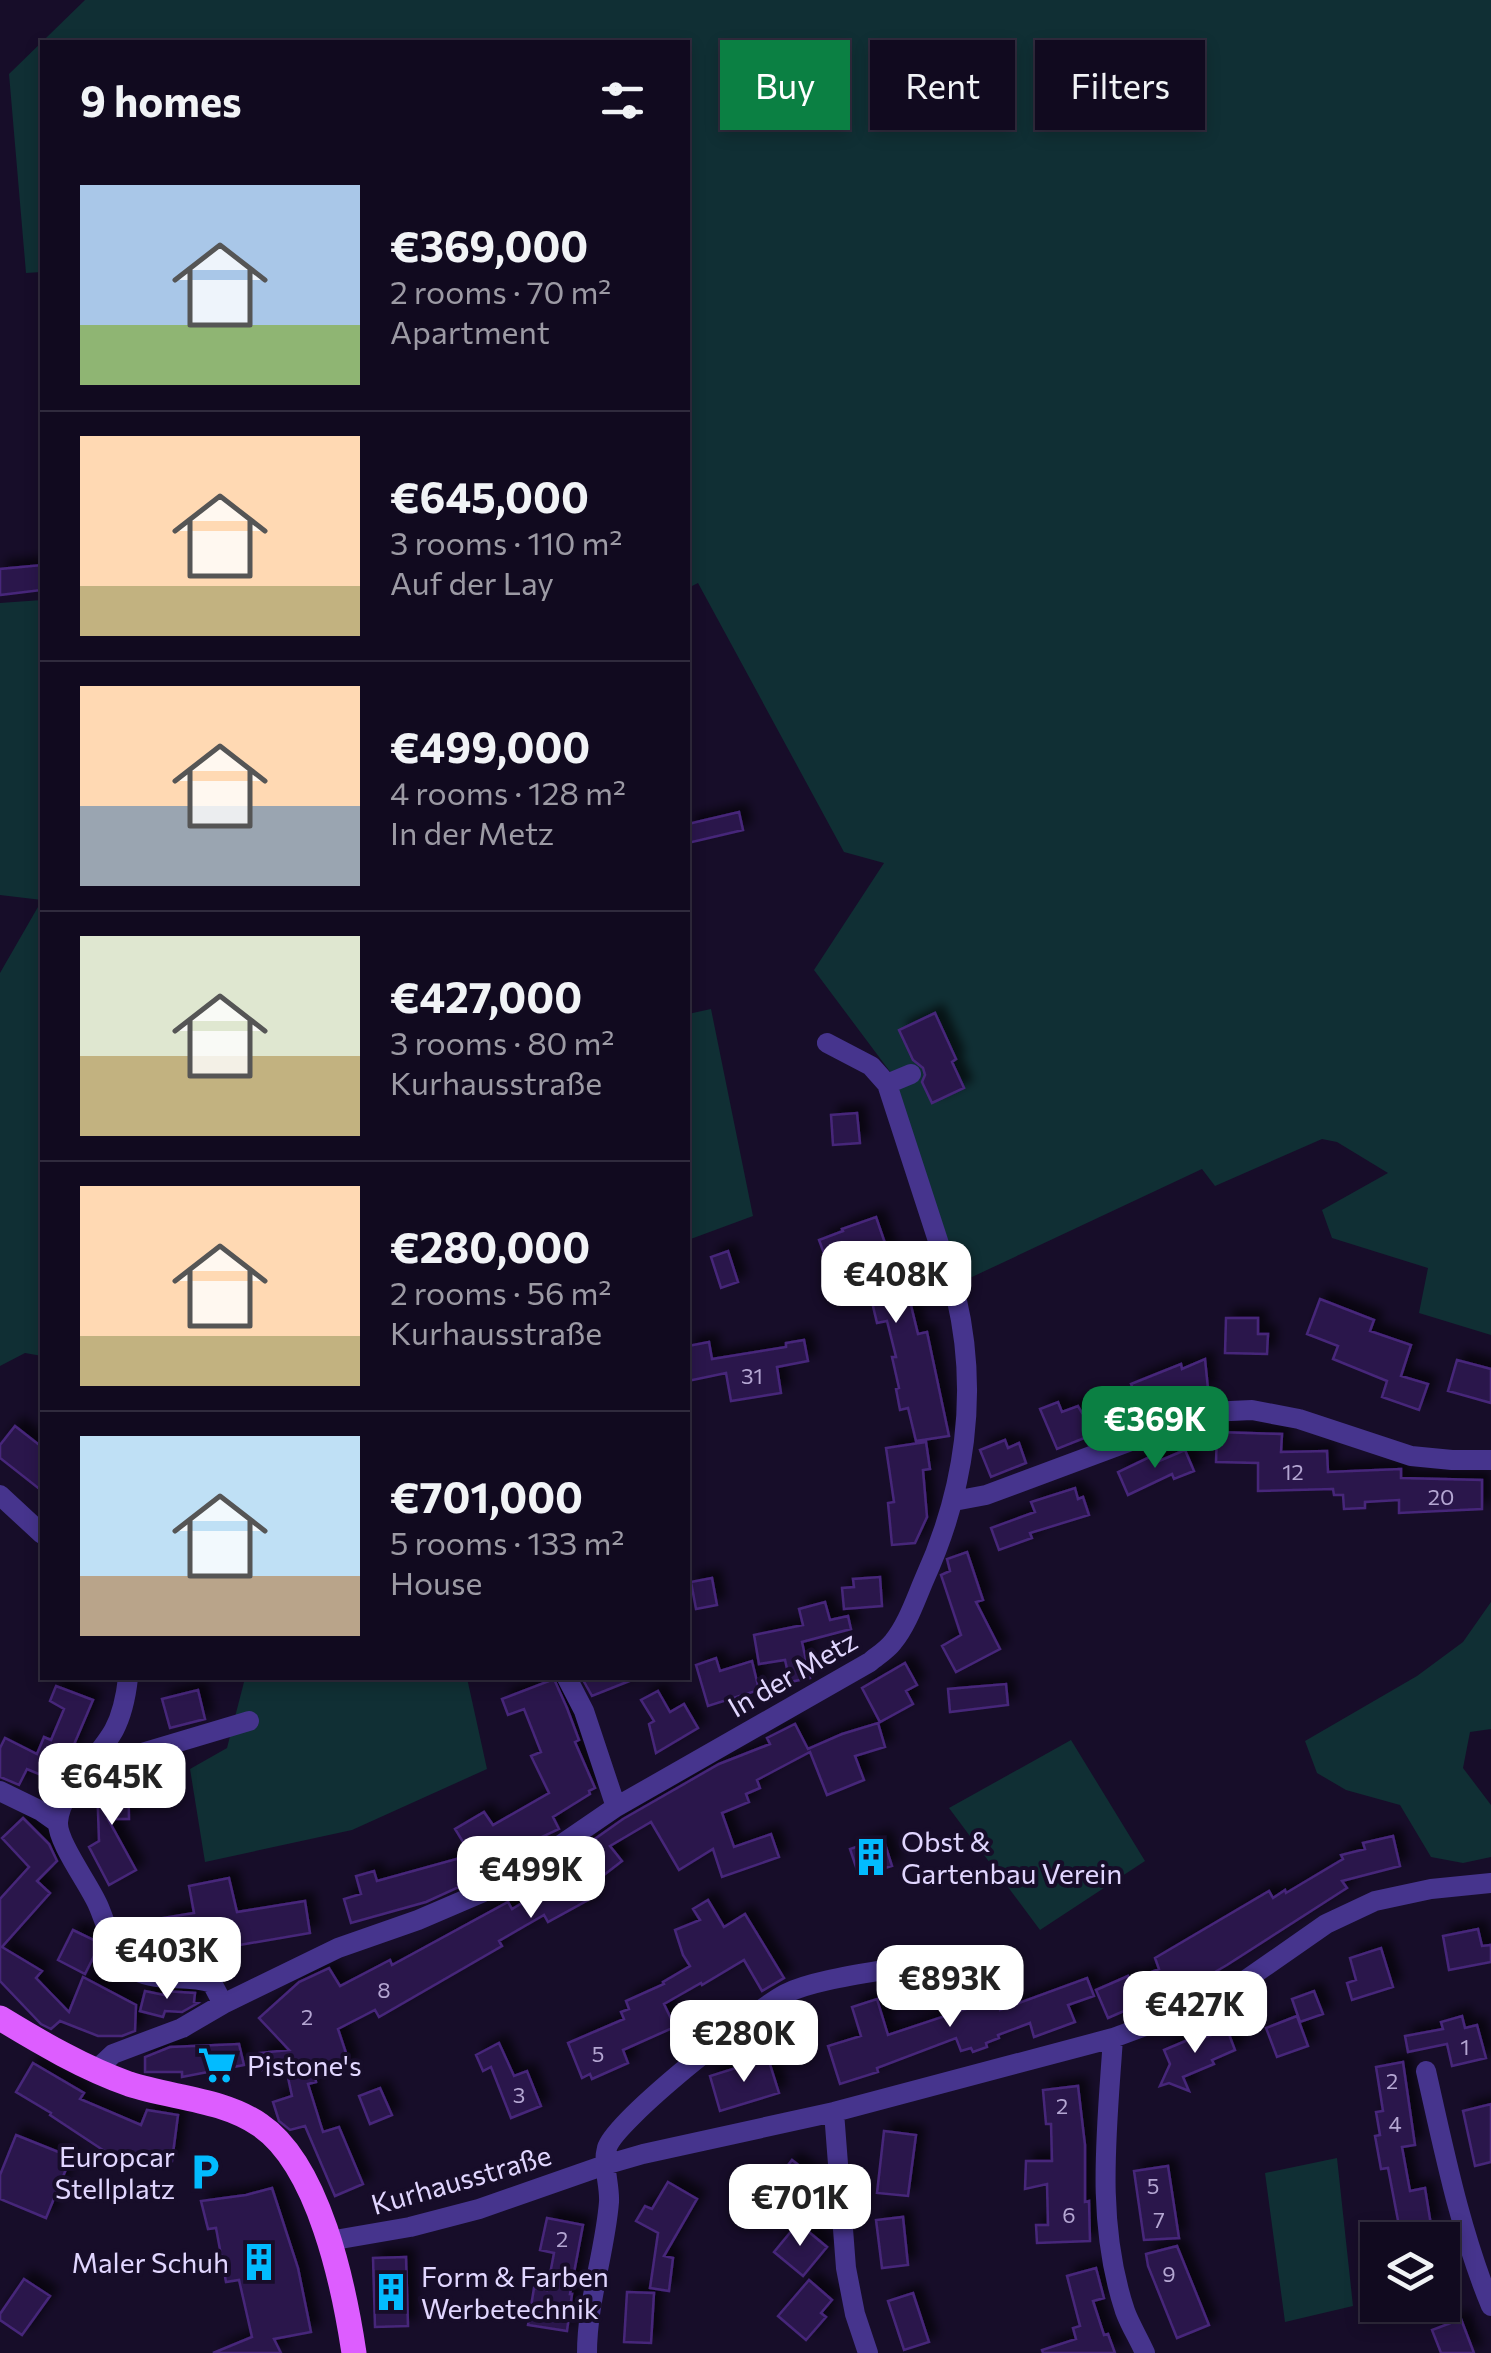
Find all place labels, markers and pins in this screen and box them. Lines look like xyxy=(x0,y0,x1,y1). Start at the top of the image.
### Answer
pin: €408K xyxy=(826,1241,966,1326)
pin: €369K xyxy=(1085,1386,1225,1471)
pin: €645K xyxy=(42,1743,182,1828)
place label: Obst & Gartenbau Verein xyxy=(901,1824,1122,1890)
pin: €499K xyxy=(461,1836,601,1921)
building icon: Obst & Gartenbau Verein xyxy=(850,1836,892,1878)
pin: €403K xyxy=(97,1917,237,2002)
pin: €893K xyxy=(880,1945,1020,2030)
pin: €427K xyxy=(1125,1971,1265,2056)
pin: €280K xyxy=(674,2000,814,2085)
supermarket icon: Pistone's xyxy=(196,2044,238,2086)
place label: Pistone's xyxy=(247,2048,362,2082)
place label: Europcar Stellplatz xyxy=(55,2139,175,2205)
parking icon: Europcar Stellplatz xyxy=(184,2151,226,2193)
pin: €701K xyxy=(730,2164,870,2249)
building icon: Maler Schuh xyxy=(238,2241,280,2283)
place label: Maler Schuh xyxy=(71,2245,229,2279)
place label: Form & Farben Werbetechnik xyxy=(421,2259,609,2325)
building icon: Form & Farben Werbetechnik xyxy=(370,2271,412,2313)

